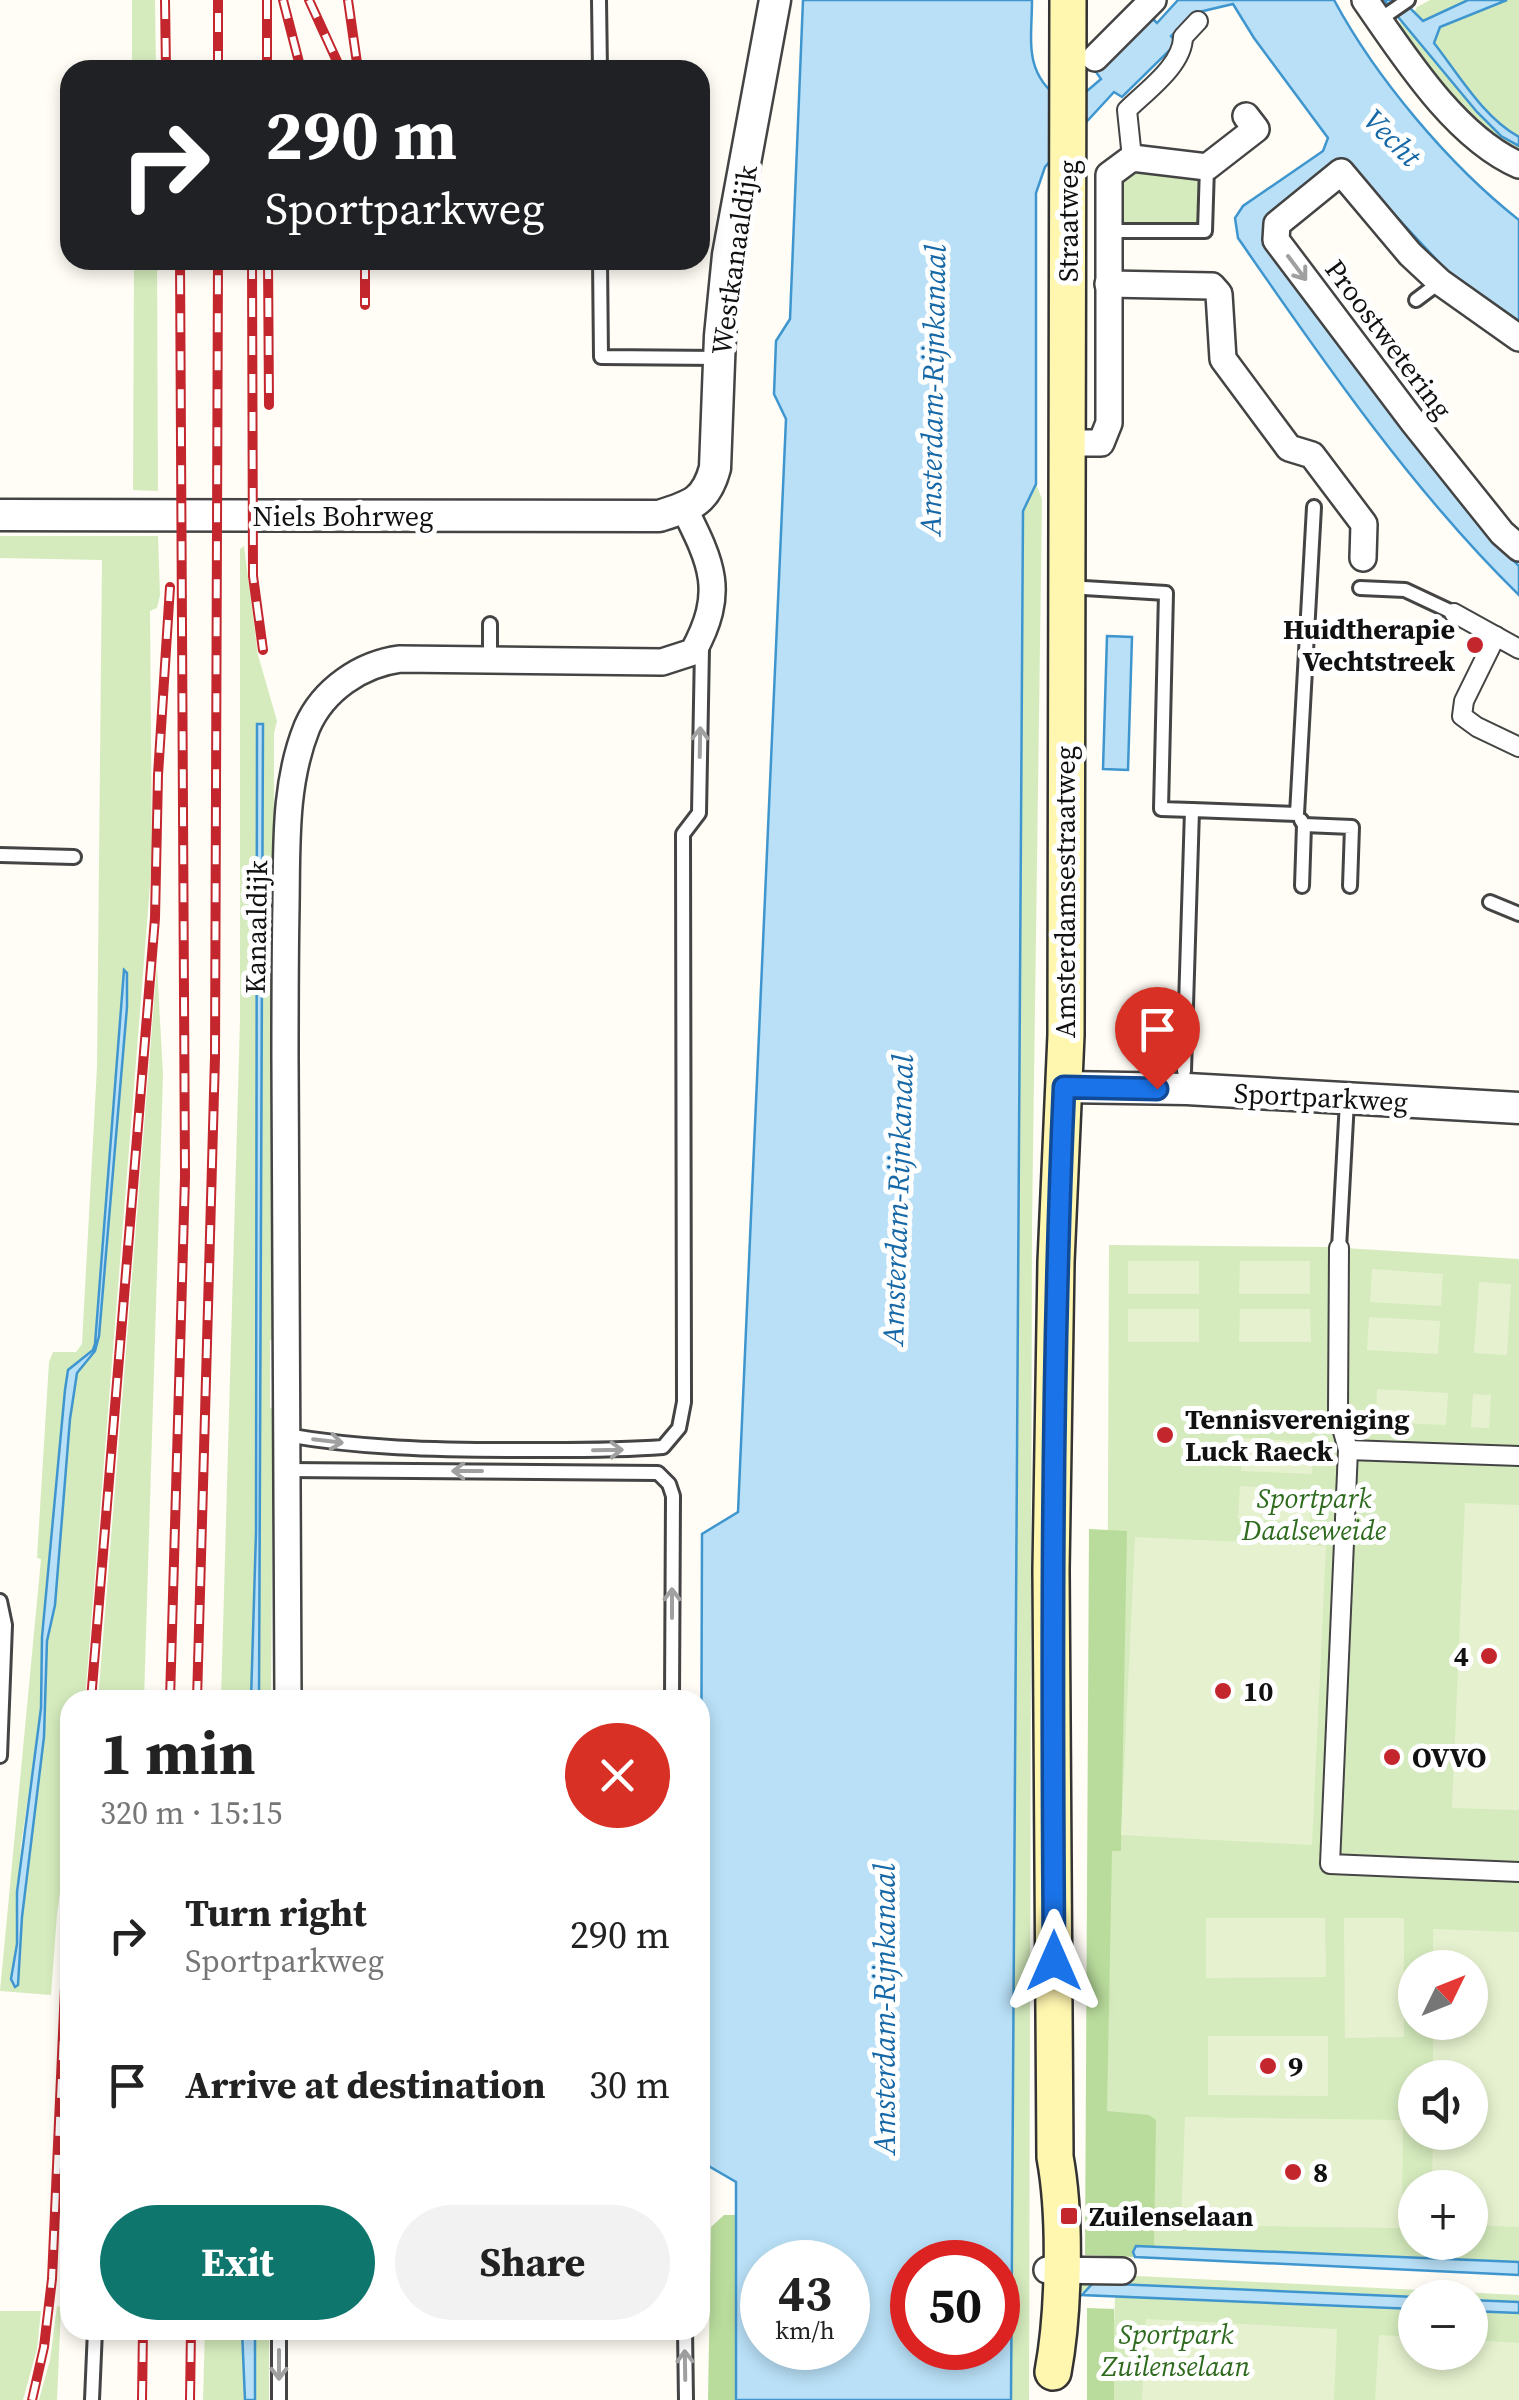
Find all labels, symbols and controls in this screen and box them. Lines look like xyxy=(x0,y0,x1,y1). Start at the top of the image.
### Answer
text: 290 m xyxy=(265,86,457,182)
water label: Vecht xyxy=(1354,99,1431,177)
icon: right xyxy=(100,100,230,230)
street label: Straatweg xyxy=(1049,160,1087,282)
street label: Westkanaaldijk xyxy=(702,162,766,357)
text: Sportparkweg xyxy=(265,177,545,239)
water label: Amsterdam-Rijnkanaal xyxy=(909,243,956,538)
street label: Proostwetering xyxy=(1317,252,1461,426)
one-way arrow xyxy=(1286,254,1307,281)
street label: Niels Bohrweg xyxy=(252,497,434,535)
place label: Huidtherapie Vechtstreek xyxy=(1283,610,1455,680)
marker: Huidtherapie Vechtstreek xyxy=(1464,634,1486,656)
one-way arrow xyxy=(691,726,710,758)
street label: Amsterdamsestraatweg xyxy=(1046,746,1084,1038)
street label: Kanaaldijk xyxy=(236,859,276,994)
pin xyxy=(1115,987,1200,1090)
icon: arrive xyxy=(1130,1002,1185,1057)
water label: Amsterdam-Rijnkanaal xyxy=(872,1053,923,1348)
street label: Sportparkweg xyxy=(1233,1073,1409,1121)
place label: Tennisvereniging Luck Raeck xyxy=(1185,1400,1409,1470)
marker: Tennisvereniging Luck Raeck xyxy=(1154,1424,1176,1446)
one-way arrow xyxy=(312,1432,344,1451)
one-way arrow xyxy=(592,1440,624,1459)
one-way arrow xyxy=(452,1462,484,1480)
park label: Sportpark Daalseweide xyxy=(1241,1479,1387,1549)
one-way arrow xyxy=(662,1587,682,1620)
place label: 4 xyxy=(1454,1637,1469,1675)
marker: 4 xyxy=(1478,1645,1500,1667)
place label: 10 xyxy=(1243,1672,1273,1710)
marker: 10 xyxy=(1212,1680,1234,1702)
text: 1 min xyxy=(100,1712,256,1794)
button: close xyxy=(565,1723,670,1828)
place label: OVVO xyxy=(1412,1738,1486,1776)
marker: OVVO xyxy=(1381,1746,1403,1768)
text: 320 m · 15:15 xyxy=(100,1791,282,1835)
water label: Amsterdam-Rijnkanaal xyxy=(864,1863,905,2157)
text: Turn right xyxy=(185,1887,367,1939)
icon: right xyxy=(100,1908,155,1963)
text: 290 m xyxy=(570,1909,670,1961)
position arrow xyxy=(1002,1909,1106,2013)
text: Sportparkweg xyxy=(185,1939,384,1983)
north arrow xyxy=(1398,1950,1488,2040)
map controls xyxy=(1398,1950,1488,2370)
place label: 9 xyxy=(1288,2047,1303,2085)
marker: 9 xyxy=(1257,2055,1279,2077)
icon: arrive xyxy=(100,2058,155,2113)
text: Arrive at destination xyxy=(185,2059,546,2111)
text: 30 m xyxy=(589,2059,670,2111)
button: sound xyxy=(1398,2060,1488,2150)
place label: 8 xyxy=(1313,2153,1328,2191)
marker: 8 xyxy=(1282,2161,1304,2183)
button: + xyxy=(1398,2170,1488,2260)
place label: Zuilenselaan xyxy=(1089,2197,1254,2235)
button: Exit xyxy=(100,2205,375,2320)
button: Share xyxy=(395,2205,670,2320)
marker: Zuilenselaan xyxy=(1058,2205,1080,2227)
speed limit sign: 50 xyxy=(890,2240,1020,2370)
text: 43 xyxy=(778,2258,832,2327)
button: − xyxy=(1398,2280,1488,2370)
text: km/h xyxy=(775,2313,835,2347)
park label: Sportpark Zuilenselaan xyxy=(1101,2315,1250,2385)
one-way arrow xyxy=(270,2348,288,2381)
one-way arrow xyxy=(676,2349,695,2382)

